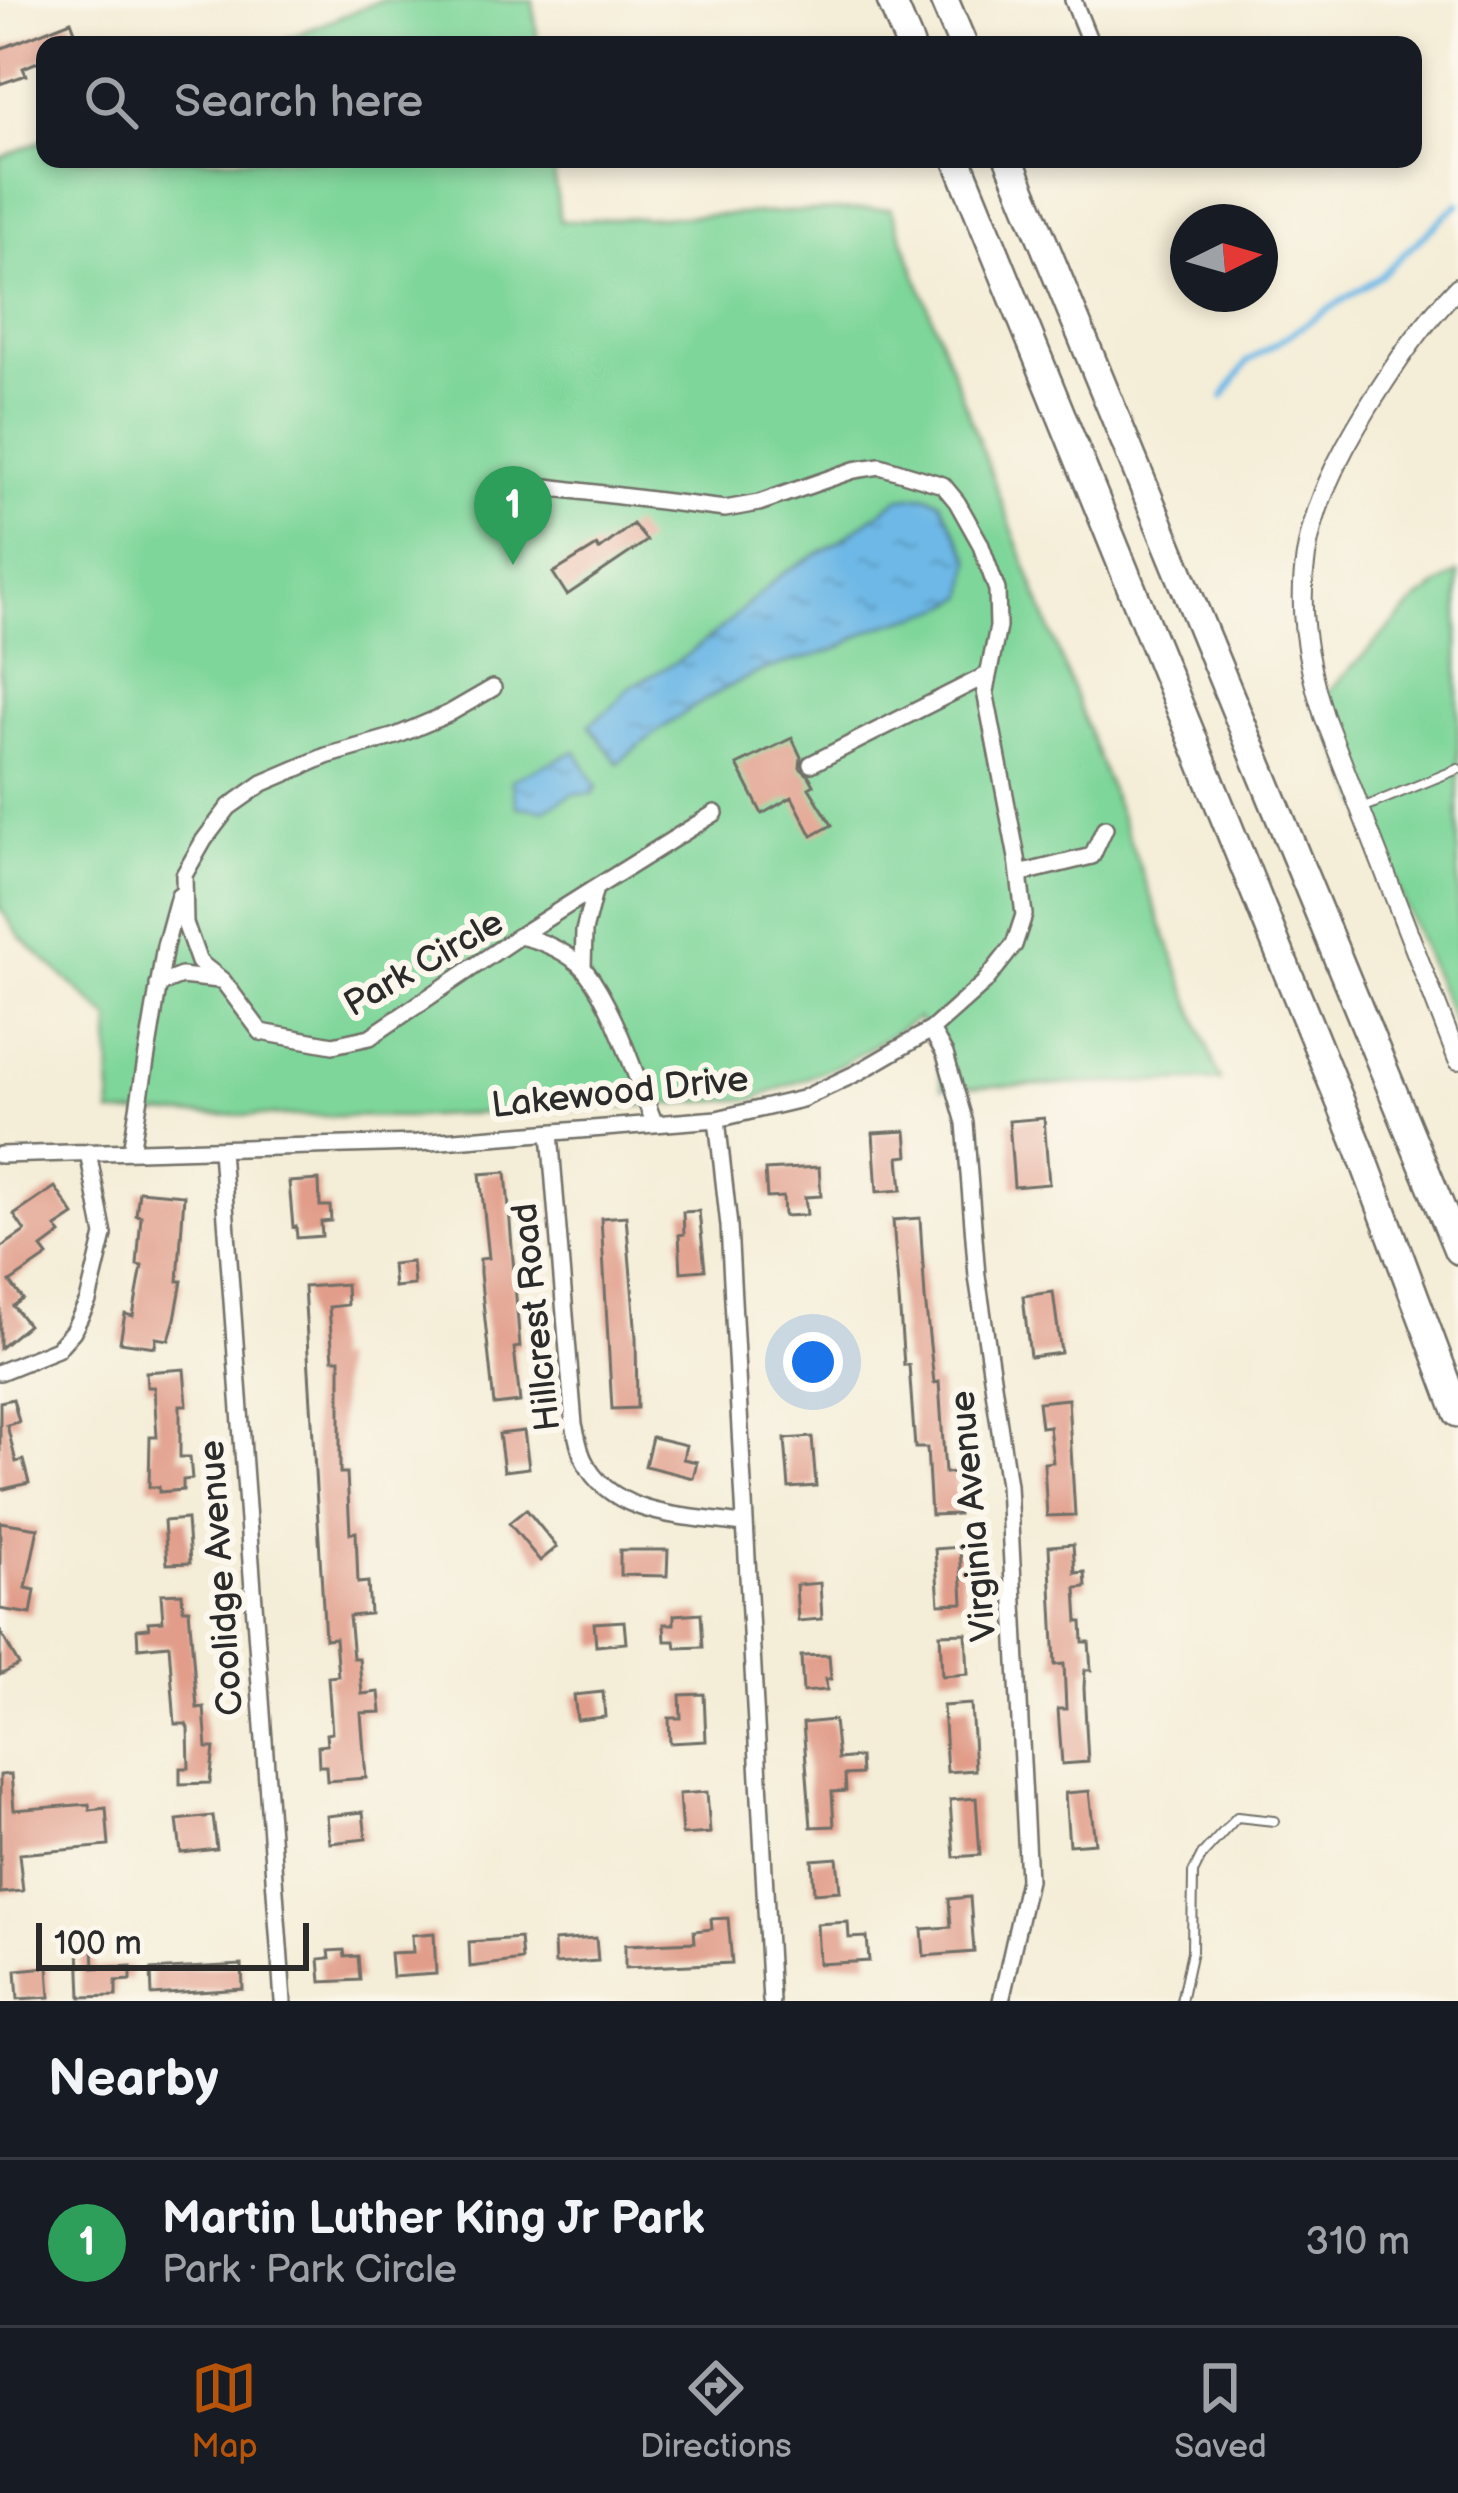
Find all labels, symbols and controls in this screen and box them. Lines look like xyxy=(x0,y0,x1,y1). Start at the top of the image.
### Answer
search box xyxy=(36,36,1422,168)
icon: search xyxy=(78,69,144,135)
text: Search here xyxy=(174,75,423,130)
north arrow xyxy=(1170,204,1278,312)
pin: 1 xyxy=(474,466,552,565)
street label: Park Circle xyxy=(337,901,511,1027)
street label: Lakewood Drive xyxy=(489,1058,751,1128)
street label: Hillcrest Road xyxy=(504,1201,570,1433)
your location xyxy=(783,1332,843,1392)
street label: Virginia Avenue xyxy=(942,1389,1006,1643)
street label: Coolidge Avenue xyxy=(191,1439,253,1717)
scale bar xyxy=(36,1917,309,1970)
text: 100 m xyxy=(54,1924,142,1964)
text: Nearby xyxy=(48,2049,219,2110)
text: Martin Luther King Jr Park xyxy=(162,2192,705,2247)
text: 1 xyxy=(79,2219,95,2266)
text: 310 m xyxy=(1305,2219,1410,2266)
text: Park · Park Circle xyxy=(162,2247,457,2294)
tab: Map xyxy=(191,2355,258,2467)
tab: Directions xyxy=(640,2355,792,2467)
tab: Saved xyxy=(1174,2355,1267,2467)

